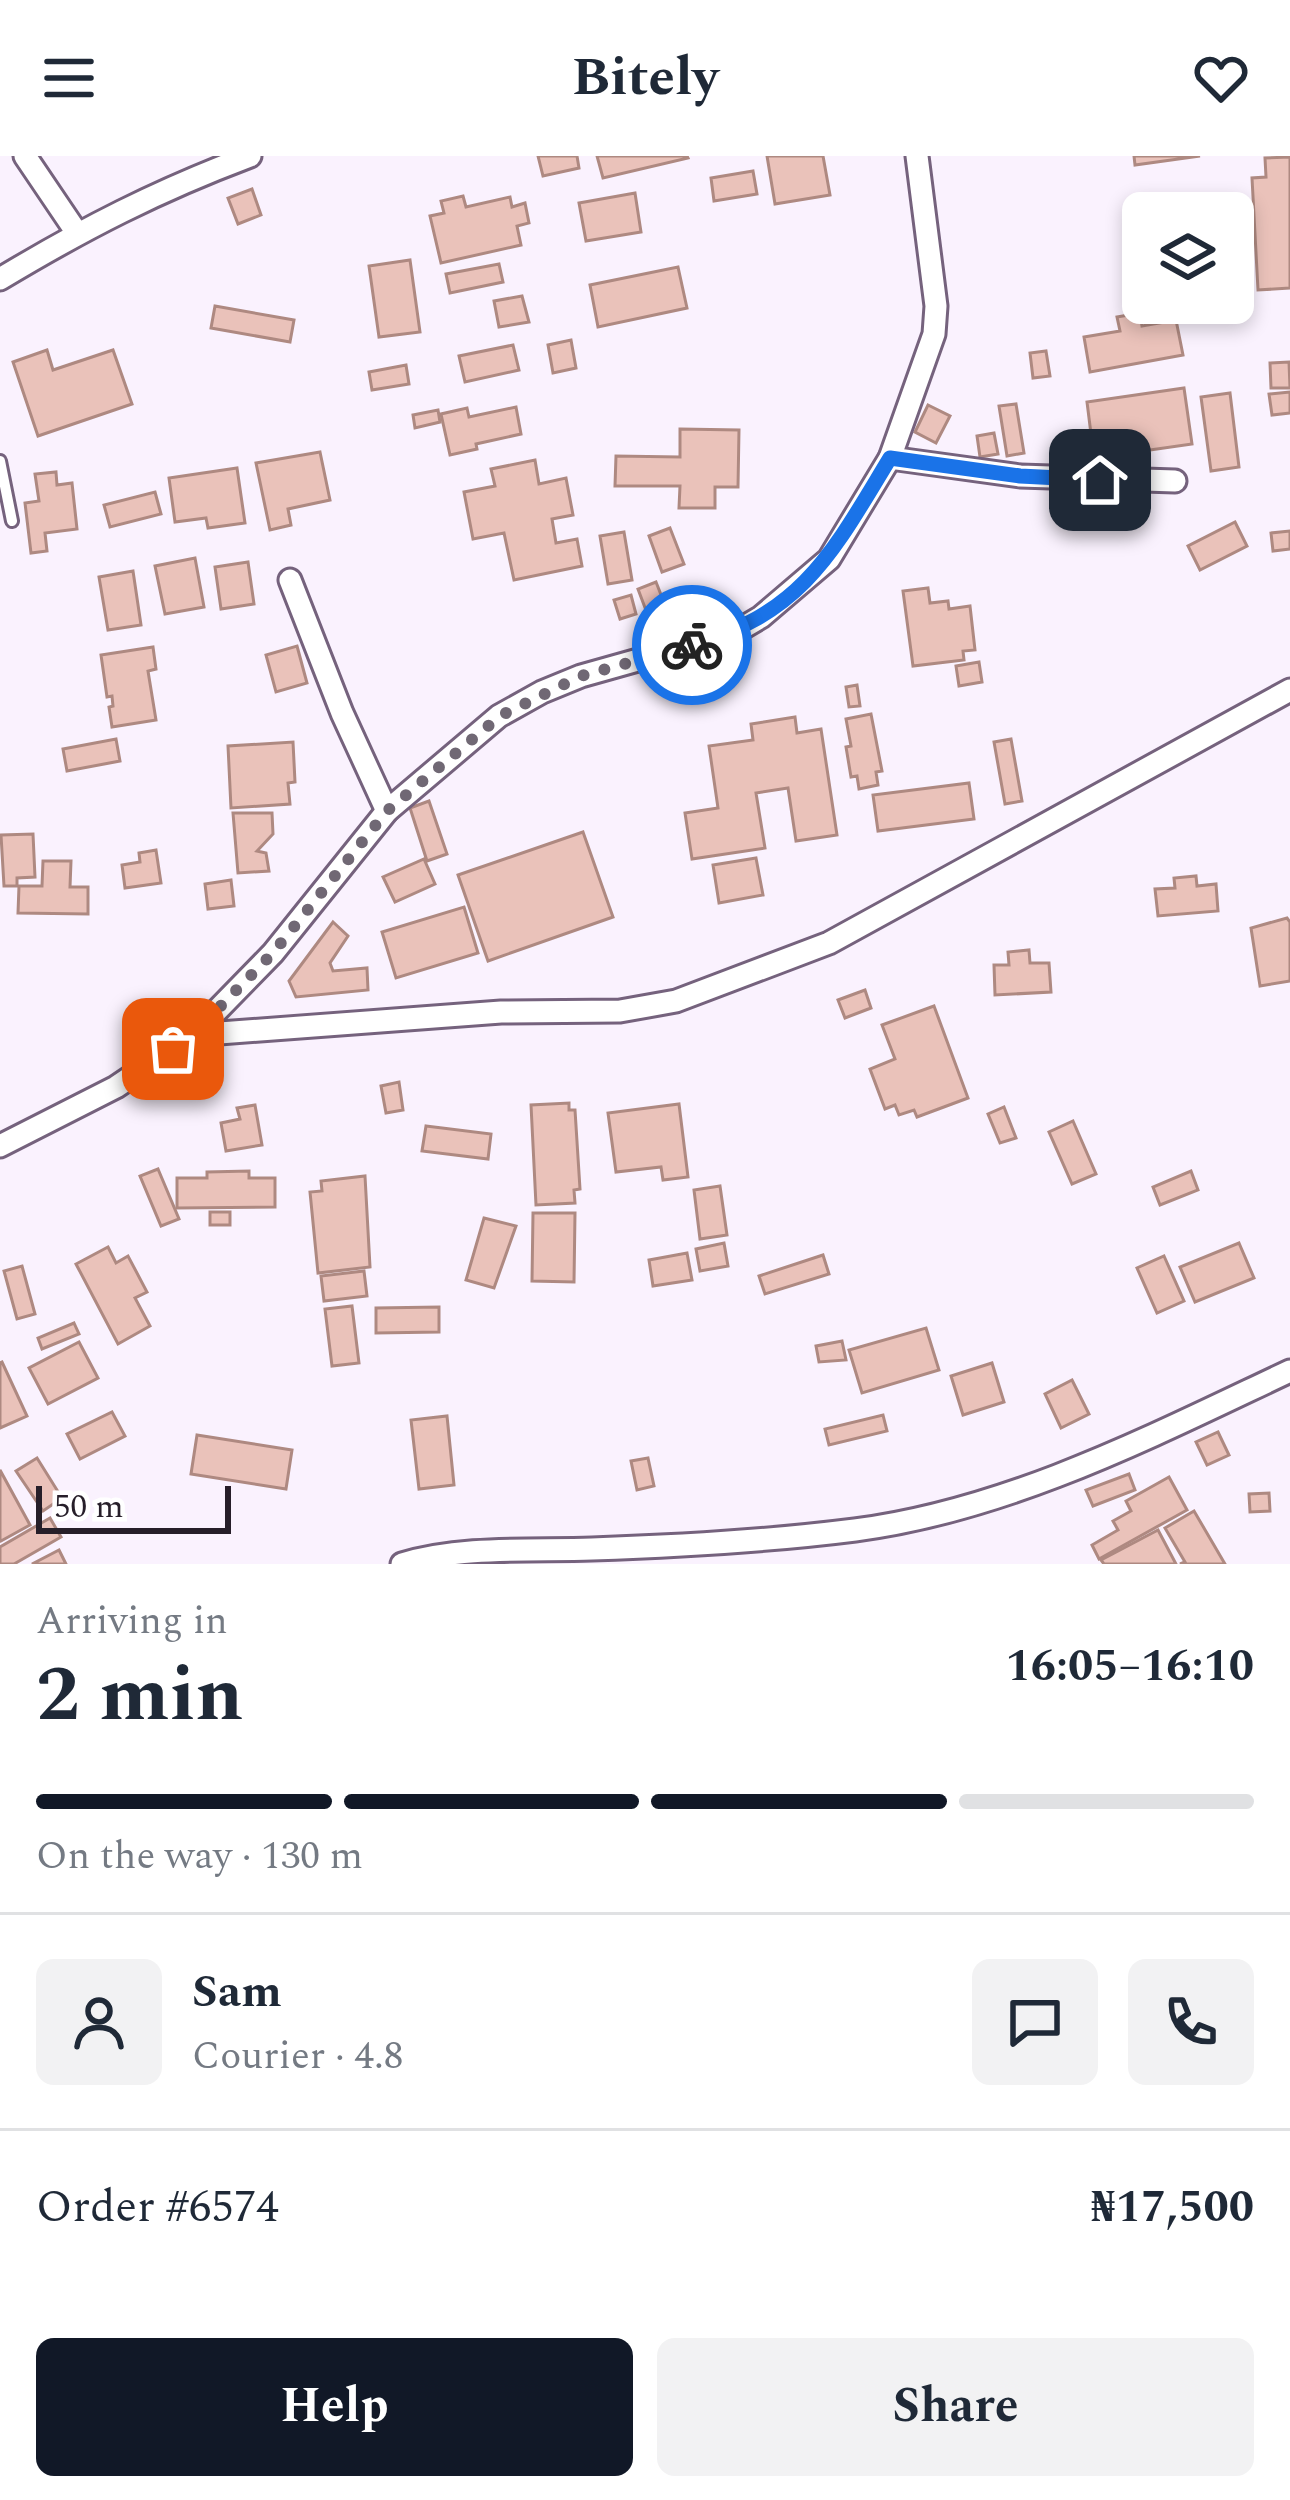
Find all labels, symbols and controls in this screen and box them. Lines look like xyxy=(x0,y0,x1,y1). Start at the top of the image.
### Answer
text: Bitely xyxy=(572,37,718,119)
icon: menu xyxy=(36,45,102,111)
icon: heart xyxy=(1188,45,1254,111)
map controls xyxy=(1122,192,1254,324)
button: layers xyxy=(1122,192,1254,324)
pin xyxy=(1049,429,1151,531)
icon: home xyxy=(1067,447,1133,513)
courier xyxy=(632,585,752,705)
icon: bike xyxy=(659,612,725,678)
pin xyxy=(122,998,224,1100)
icon: bag xyxy=(140,1016,206,1082)
scale bar xyxy=(36,1480,231,1533)
text: 50 m xyxy=(54,1482,124,1532)
text: Arriving in xyxy=(36,1592,228,1651)
text: 16:05–16:10 xyxy=(1005,1632,1254,1701)
text: 2 min xyxy=(36,1636,244,1755)
text: On the way · 130 m xyxy=(36,1827,363,1886)
text: Sam xyxy=(192,1958,282,2027)
button: person xyxy=(36,1959,162,2085)
button: chat xyxy=(972,1959,1098,2085)
button: phone xyxy=(1128,1959,1254,2085)
text: Courier · 4.8 xyxy=(192,2027,403,2086)
text: Order #6574 xyxy=(36,2173,279,2242)
text: ₦17,500 xyxy=(1090,2173,1254,2242)
button: Help xyxy=(36,2338,633,2476)
button: Share xyxy=(657,2338,1254,2476)

